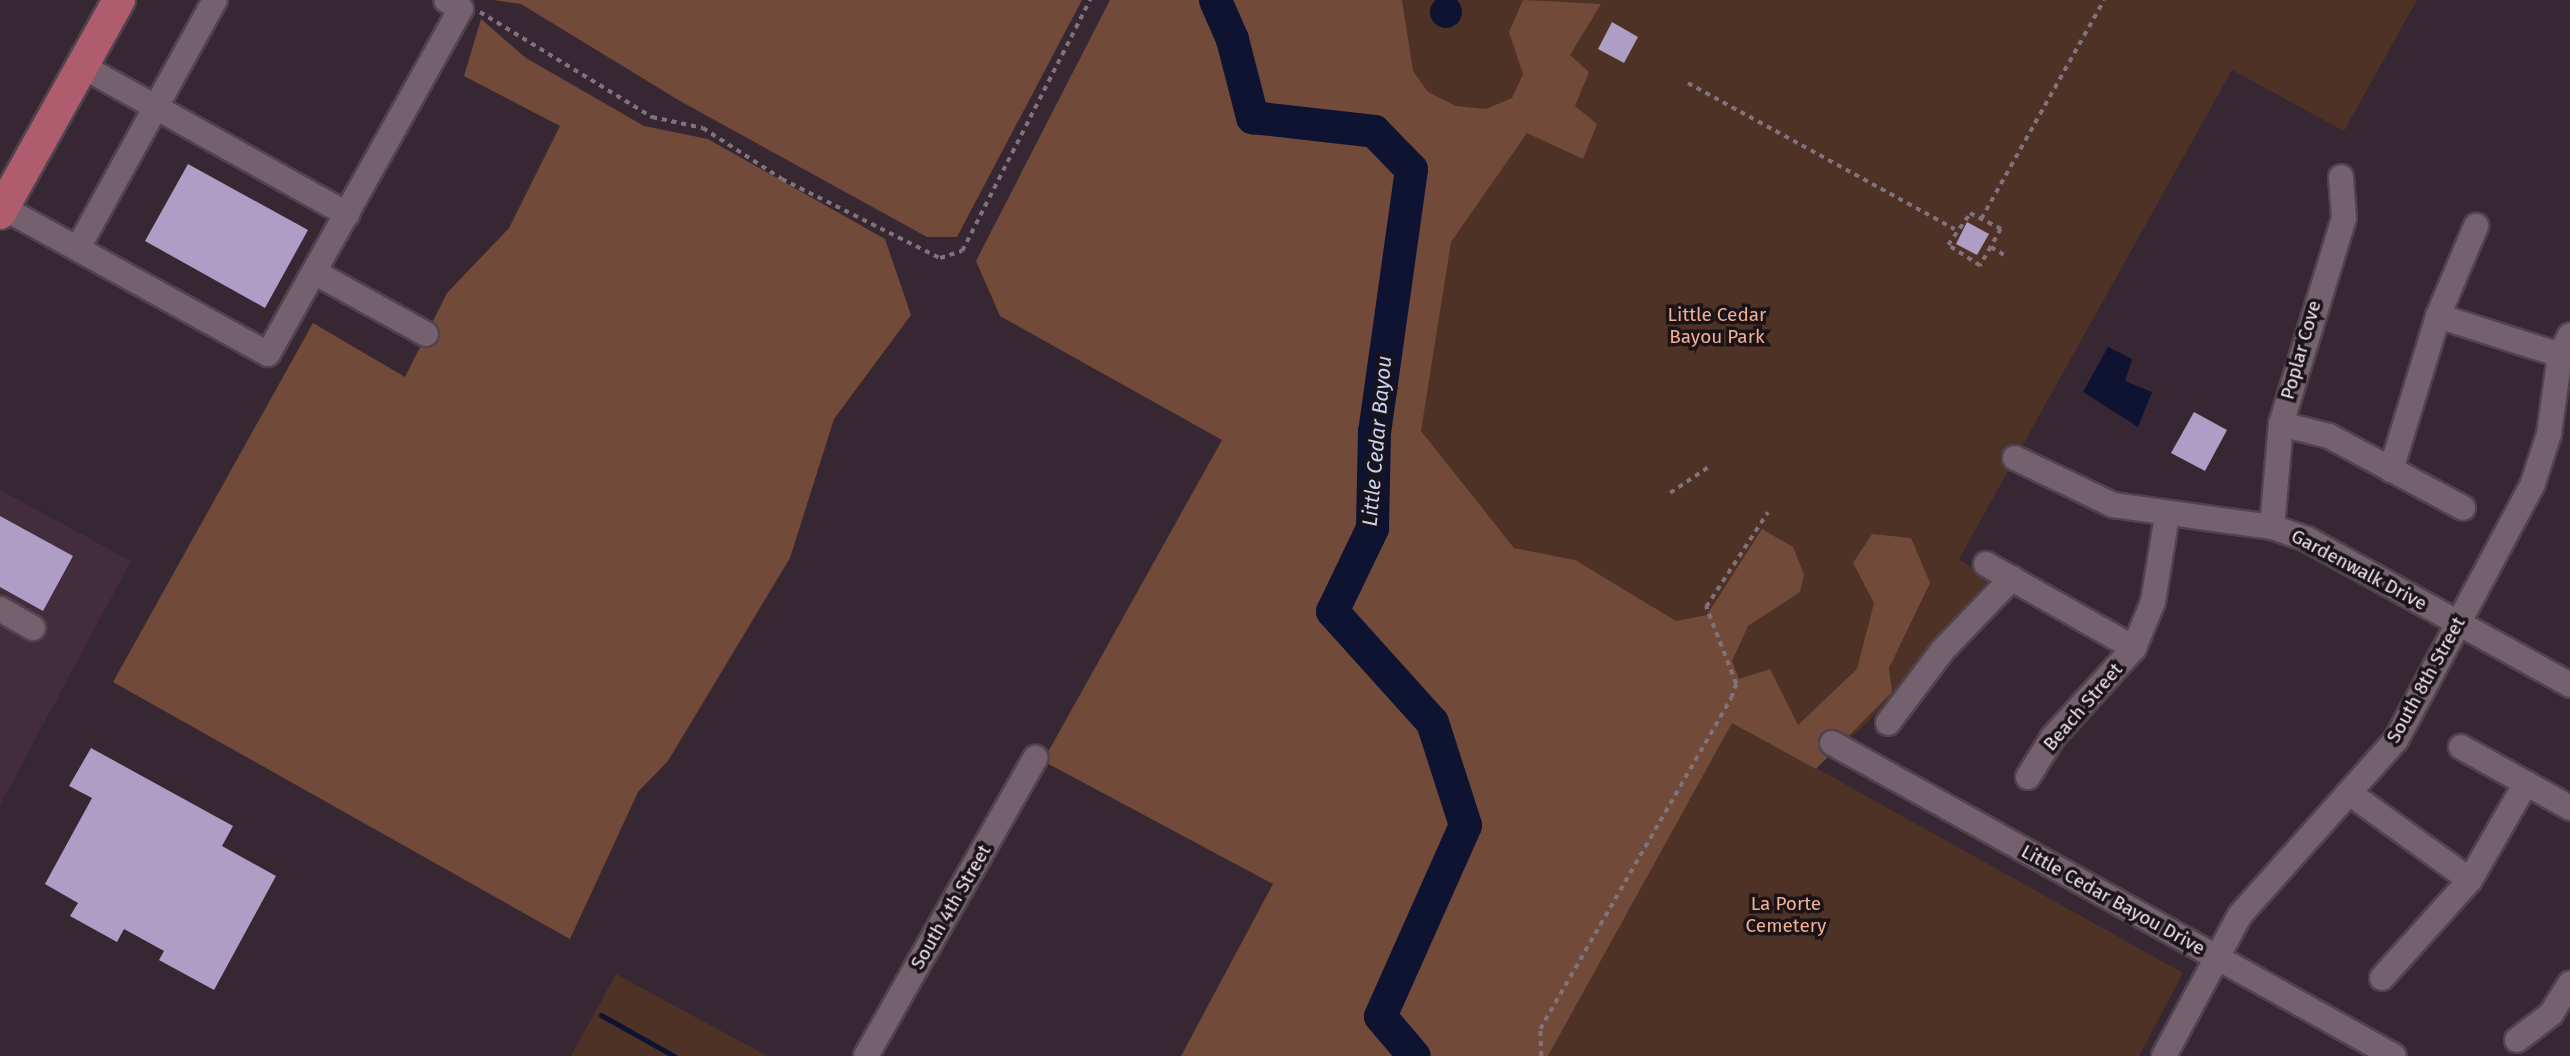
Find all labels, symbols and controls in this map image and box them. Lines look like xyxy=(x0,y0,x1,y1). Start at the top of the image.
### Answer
street label: Poplar Cove xyxy=(2276,298,2326,402)
park label: Little Cedar Bayou Park xyxy=(1668,304,1766,348)
water label: Little Cedar Bayou xyxy=(1357,354,1397,528)
street label: Gardenwalk Drive xyxy=(2287,525,2431,615)
street label: South 8th Street xyxy=(2382,613,2470,747)
street label: Beach Street xyxy=(2039,658,2127,756)
street label: Little Cedar Bayou Drive xyxy=(2017,840,2209,960)
street label: South 4th Street xyxy=(906,841,996,973)
park label: La Porte Cemetery xyxy=(1746,893,1826,937)

